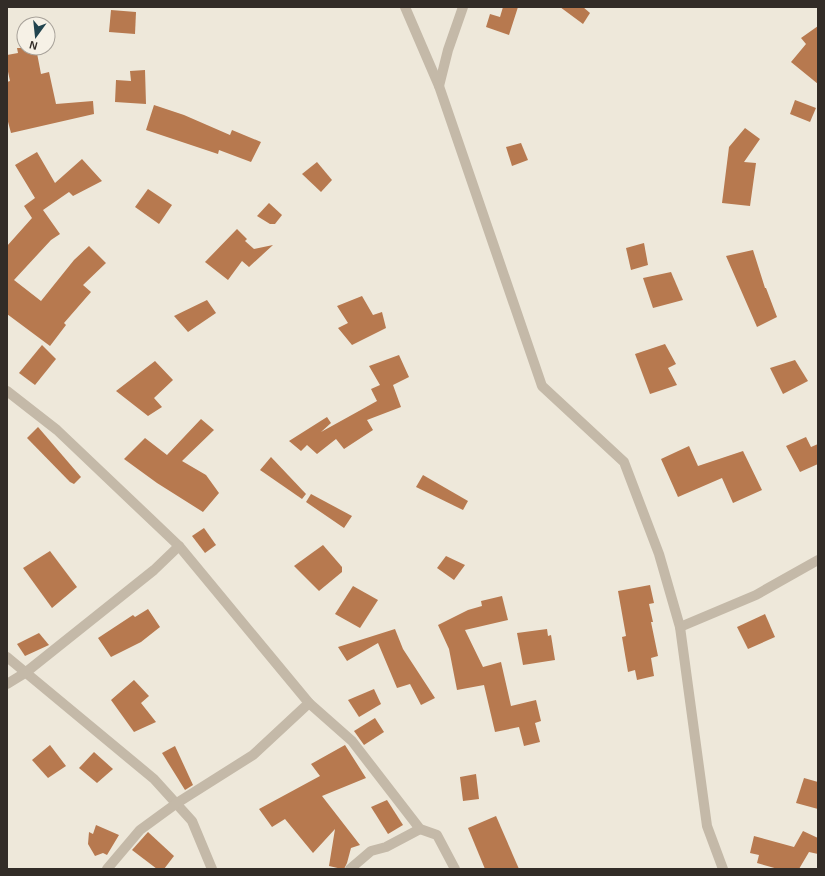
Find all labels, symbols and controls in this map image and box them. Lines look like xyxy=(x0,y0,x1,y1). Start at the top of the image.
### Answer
north arrow xyxy=(16,16,56,56)
text: N xyxy=(28,39,39,52)

